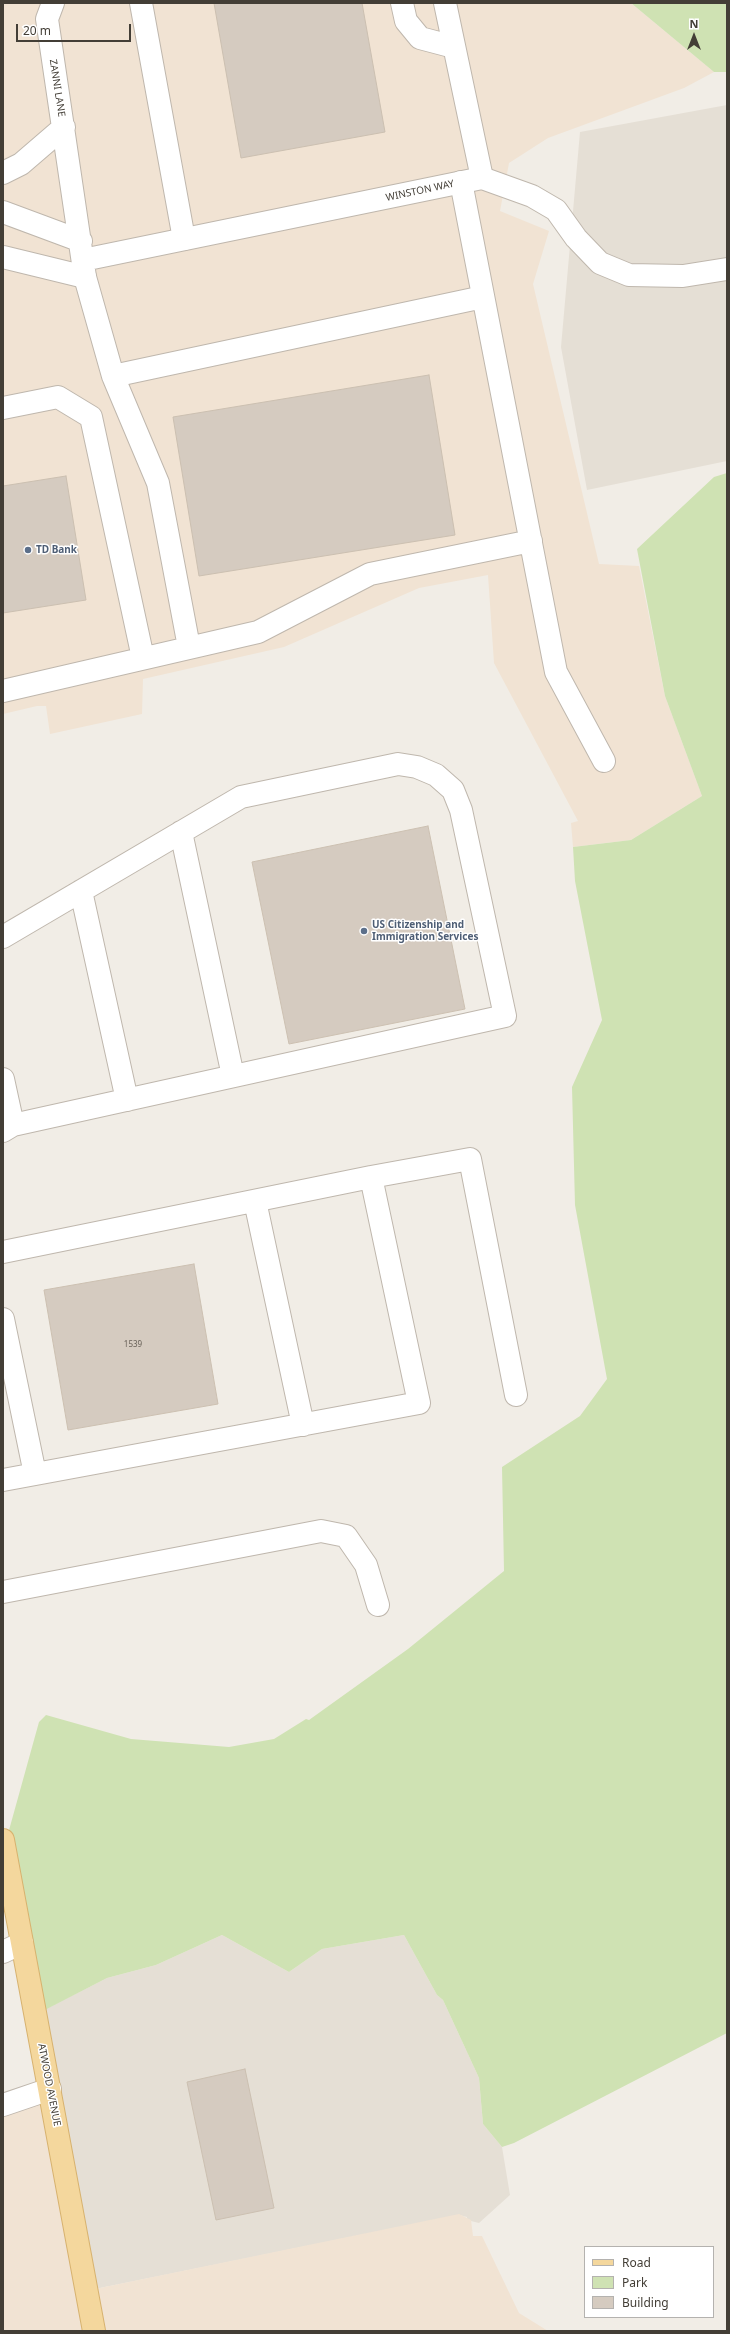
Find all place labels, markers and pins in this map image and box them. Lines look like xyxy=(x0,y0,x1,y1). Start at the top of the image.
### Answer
place label: TD Bank xyxy=(36,544,77,556)
marker: TD Bank xyxy=(23,545,33,555)
place label: US Citizenship and Immigration Services xyxy=(372,919,478,942)
marker: US Citizenship and Immigration Services xyxy=(359,926,369,936)

